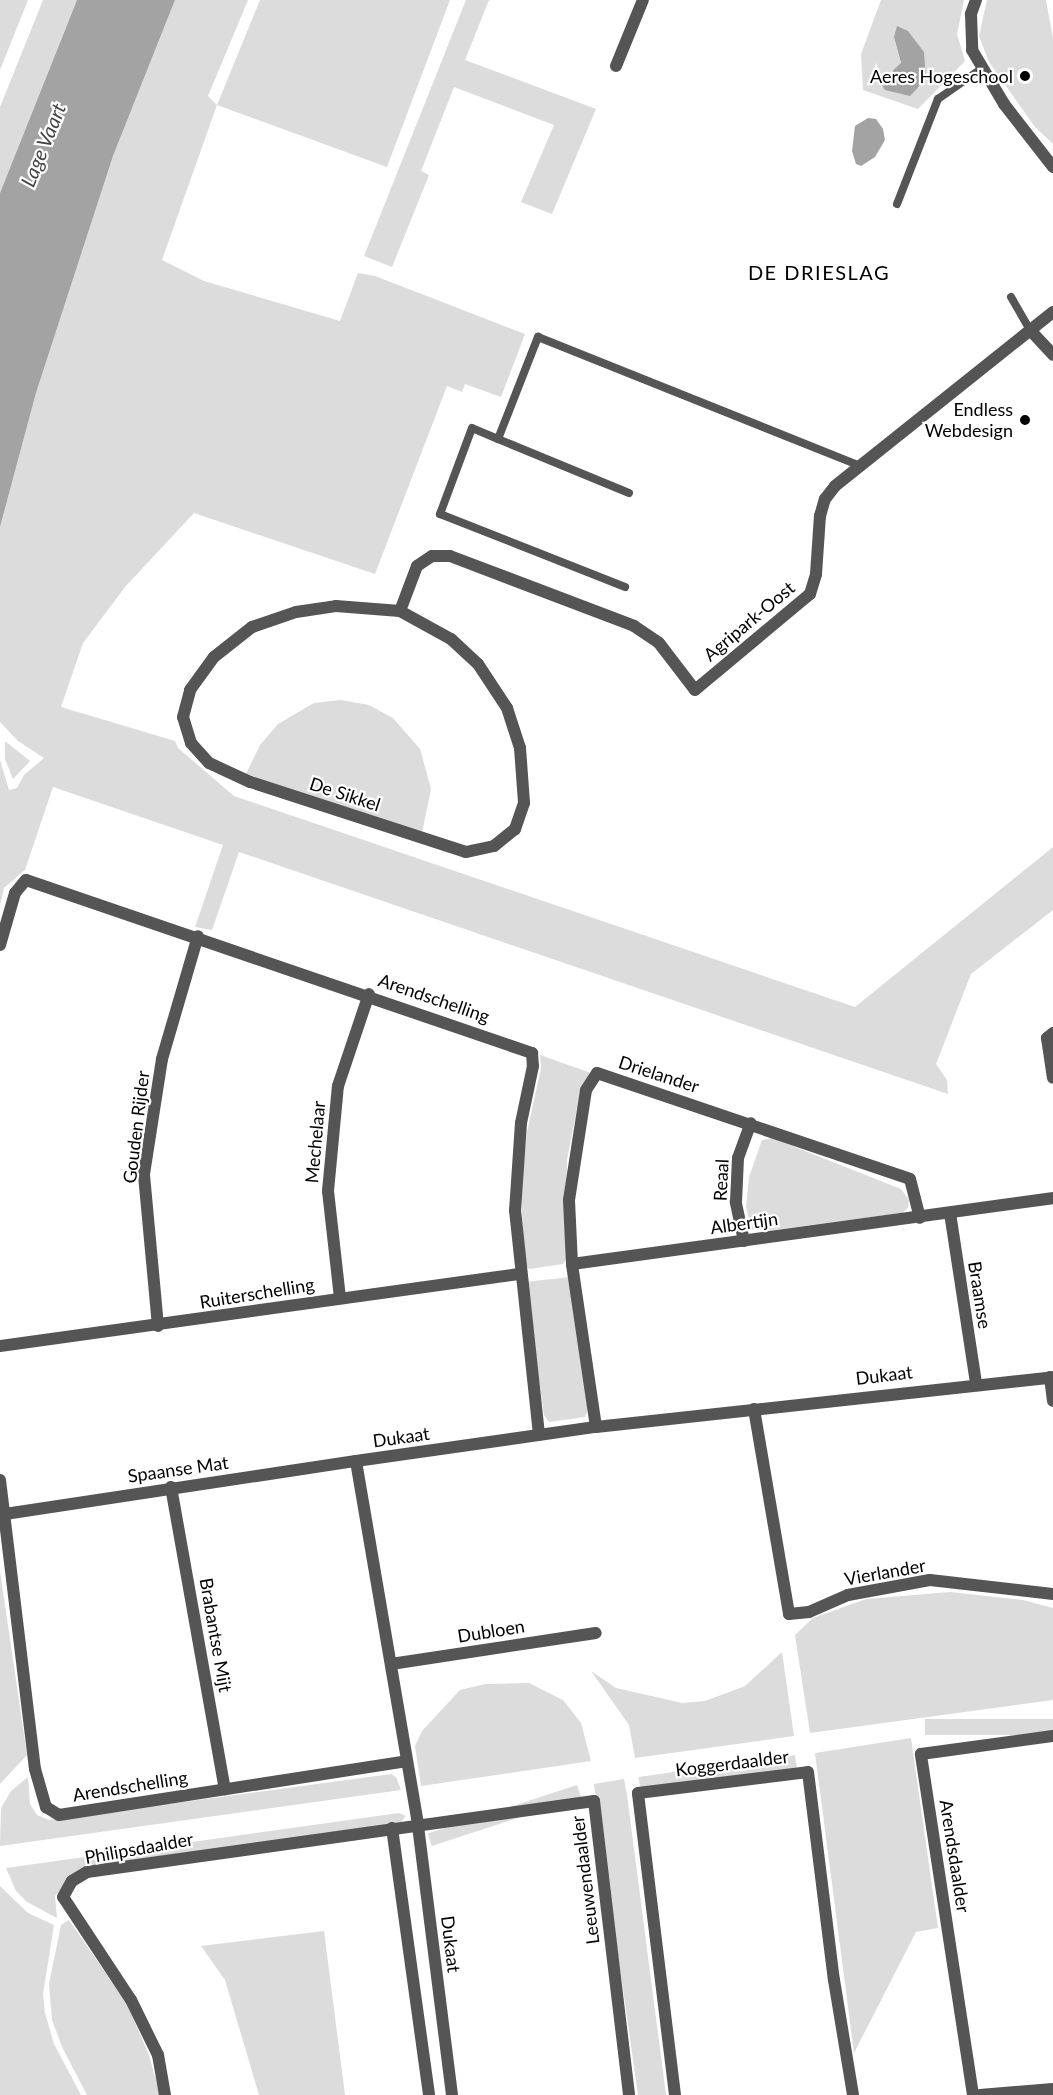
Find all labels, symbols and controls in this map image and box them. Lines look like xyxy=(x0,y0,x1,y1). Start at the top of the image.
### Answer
place label: Aeres Hogeschool xyxy=(870,65,1013,87)
marker: Aeres Hogeschool xyxy=(1018,69,1032,83)
water label: Lage Vaart xyxy=(15,99,71,191)
district label: DE DRIESLAG xyxy=(748,260,890,284)
place label: Endless Webdesign xyxy=(925,399,1013,442)
marker: Endless Webdesign xyxy=(1018,413,1032,427)
street label: Agripark-Oost xyxy=(699,577,799,665)
street label: De Sikkel xyxy=(307,772,383,816)
street label: Arendschelling xyxy=(376,969,492,1027)
street label: Drielander xyxy=(616,1051,702,1097)
street label: Gouden Rijder xyxy=(118,1069,154,1185)
street label: Mechelaar xyxy=(301,1100,329,1184)
street label: Reaal xyxy=(709,1158,733,1202)
street label: Albertijn xyxy=(709,1208,779,1238)
street label: Braamse xyxy=(964,1260,996,1330)
street label: Ruiterschelling xyxy=(198,1273,316,1313)
street label: Dukaat xyxy=(854,1361,914,1389)
street label: Dukaat xyxy=(371,1422,431,1452)
street label: Spaanse Mat xyxy=(126,1451,230,1487)
street label: Vierlander xyxy=(843,1554,927,1590)
street label: Brabantse Mijt xyxy=(195,1576,237,1694)
street label: Dubloen xyxy=(456,1615,526,1647)
street label: Koggerdaalder xyxy=(674,1745,790,1781)
street label: Arendschelling xyxy=(71,1766,189,1806)
street label: Arendsdaalder xyxy=(935,1798,975,1914)
street label: Leeuwendaalder xyxy=(566,1814,604,1946)
street label: Philipsdaalder xyxy=(83,1828,195,1868)
street label: Dukaat xyxy=(437,1914,465,1974)

